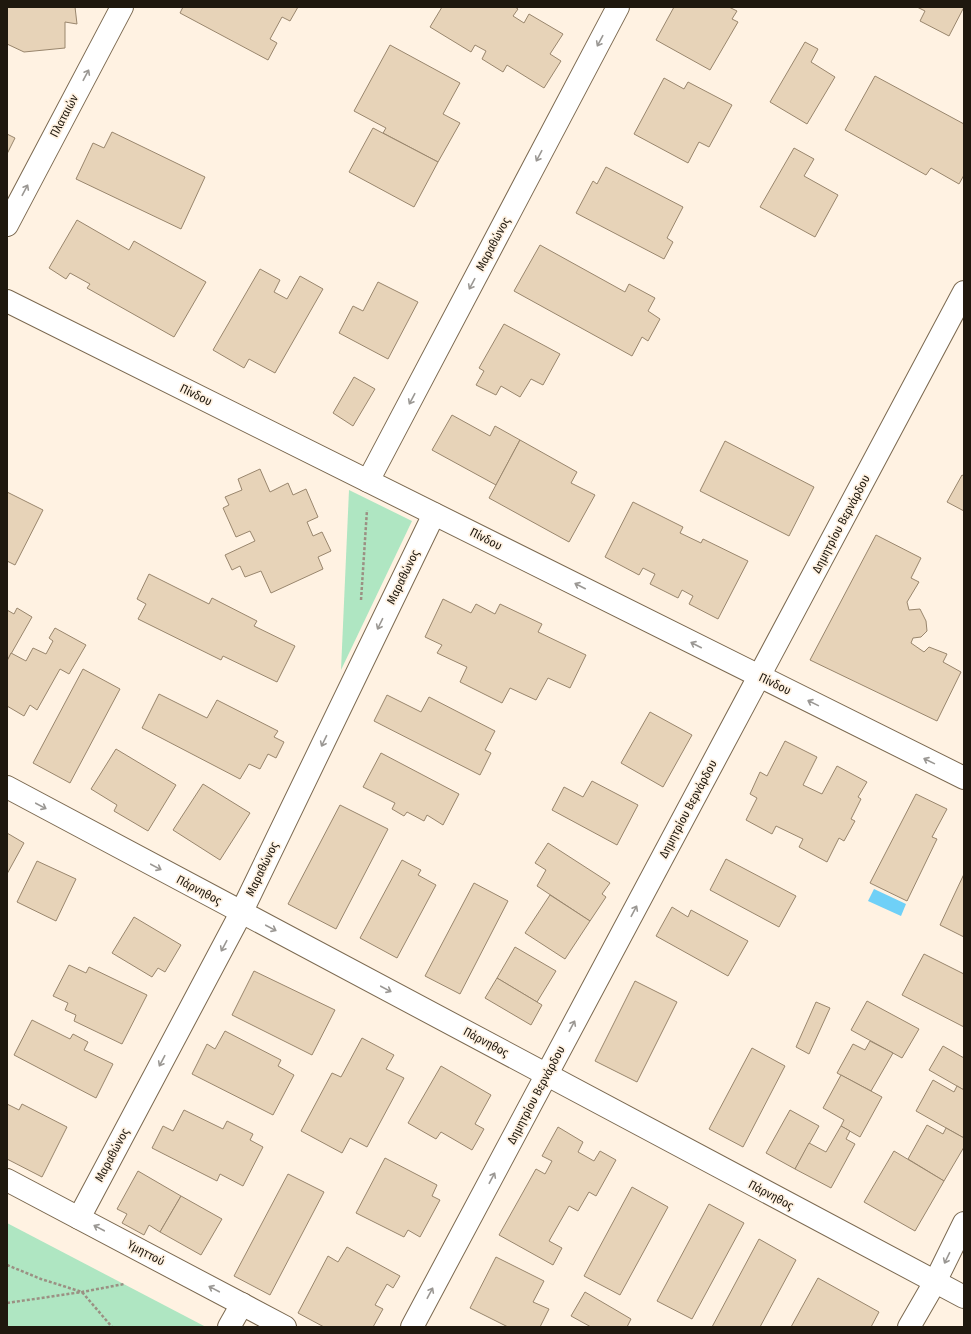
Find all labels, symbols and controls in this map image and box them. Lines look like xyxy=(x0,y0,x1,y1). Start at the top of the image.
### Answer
one-way arrow xyxy=(596,35,603,47)
one-way arrow xyxy=(83,69,90,81)
street label: Πλαταιών xyxy=(47,92,81,140)
one-way arrow xyxy=(535,150,543,162)
one-way arrow xyxy=(22,184,29,196)
street label: Μαραθώνος xyxy=(473,215,513,273)
one-way arrow xyxy=(468,278,476,290)
street label: Πίνδου xyxy=(178,381,214,409)
one-way arrow xyxy=(407,393,415,405)
street label: Δημητρίου Βερνάρδου xyxy=(809,472,873,576)
street label: Πίνδου xyxy=(468,525,504,553)
street label: Μαραθώνος xyxy=(384,548,422,606)
one-way arrow xyxy=(574,582,586,590)
one-way arrow xyxy=(376,618,383,630)
one-way arrow xyxy=(691,640,703,648)
street label: Πίνδου xyxy=(757,670,793,698)
one-way arrow xyxy=(807,698,819,706)
one-way arrow xyxy=(320,735,327,747)
one-way arrow xyxy=(923,756,935,764)
street label: Δημητρίου Βερνάρδου xyxy=(656,757,720,861)
one-way arrow xyxy=(35,802,47,810)
street label: Μαραθώνος xyxy=(243,840,281,898)
one-way arrow xyxy=(150,864,162,871)
street label: Πάρνηθος xyxy=(174,872,224,908)
one-way arrow xyxy=(630,906,638,918)
one-way arrow xyxy=(265,925,277,932)
one-way arrow xyxy=(219,940,227,952)
one-way arrow xyxy=(379,986,391,993)
one-way arrow xyxy=(569,1020,577,1032)
street label: Πάρνηθος xyxy=(461,1024,511,1060)
street label: Δημητρίου Βερνάρδου xyxy=(504,1043,568,1147)
one-way arrow xyxy=(158,1055,166,1067)
street label: Μαραθώνος xyxy=(92,1126,132,1184)
one-way arrow xyxy=(488,1172,496,1184)
street label: Πάρνηθος xyxy=(746,1177,796,1213)
one-way arrow xyxy=(93,1224,105,1231)
street label: Υμηττού xyxy=(125,1237,167,1269)
one-way arrow xyxy=(943,1252,950,1264)
one-way arrow xyxy=(208,1285,220,1292)
one-way arrow xyxy=(427,1287,435,1299)

